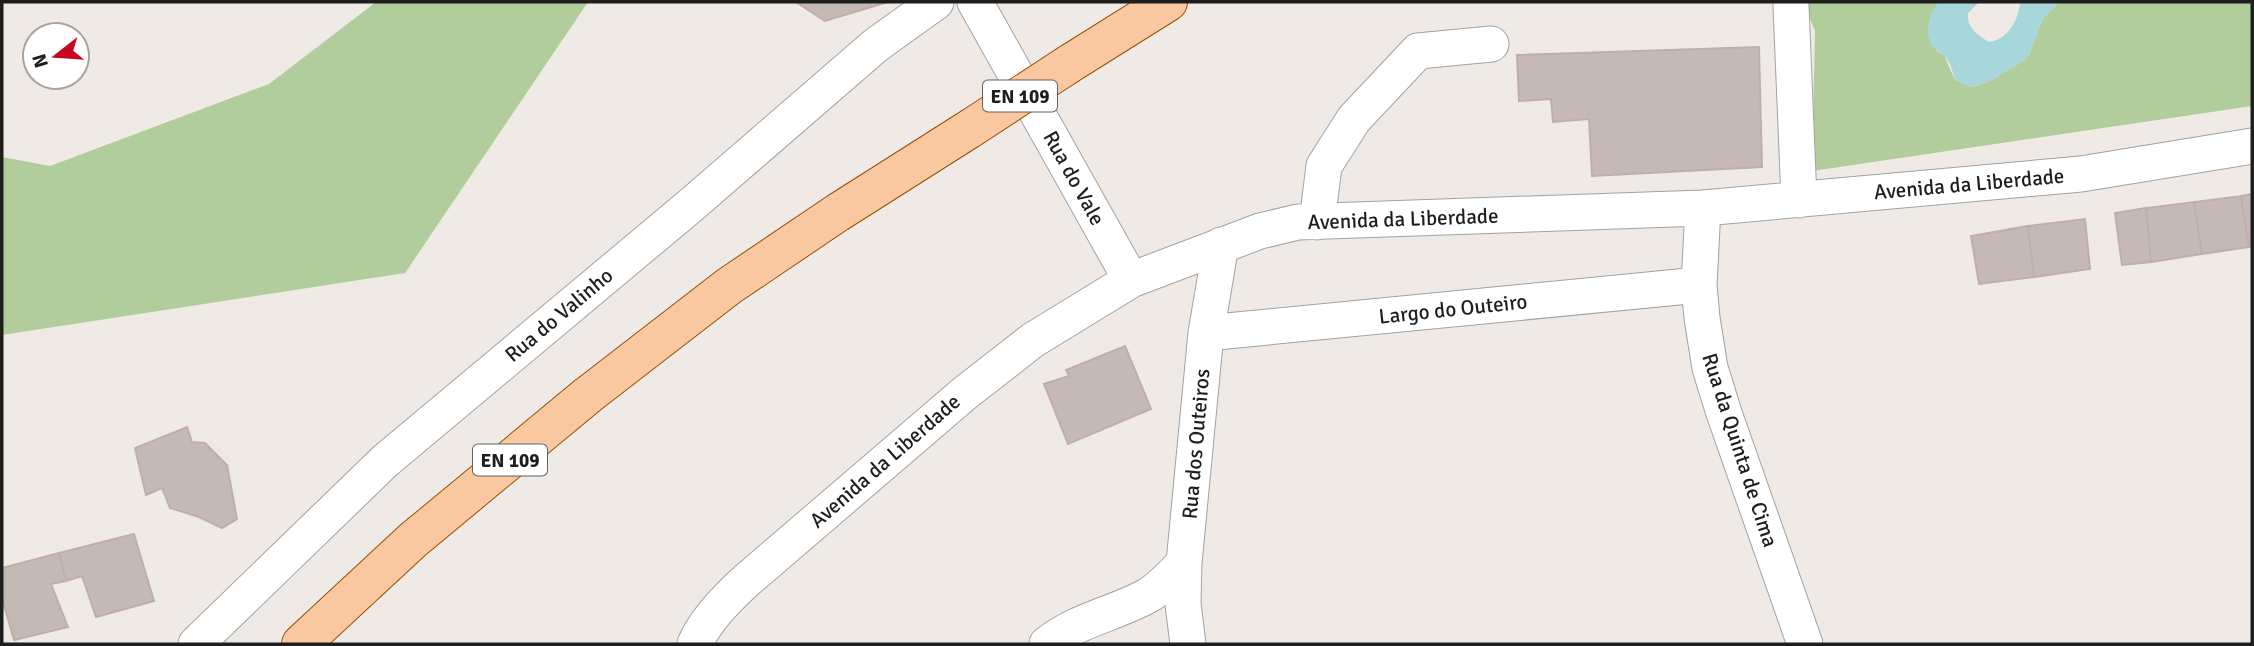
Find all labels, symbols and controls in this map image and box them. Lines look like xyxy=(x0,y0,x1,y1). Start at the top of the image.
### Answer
north arrow xyxy=(21,21,91,91)
text: N xyxy=(27,51,54,71)
road number: EN 109 xyxy=(983,80,1057,111)
street label: Rua do Vale xyxy=(1037,126,1111,230)
street label: Avenida da Liberdade xyxy=(1873,163,2065,205)
street label: Avenida da Liberdade xyxy=(1307,203,1499,235)
street label: Rua do Valinho xyxy=(500,262,618,368)
street label: Largo do Outeiro xyxy=(1377,288,1529,330)
street label: Rua da Quinta de Cima xyxy=(1696,350,1784,550)
street label: Rua dos Outeiros xyxy=(1176,368,1216,520)
street label: Avenida da Liberdade xyxy=(804,389,966,533)
road number: EN 109 xyxy=(473,444,547,475)

